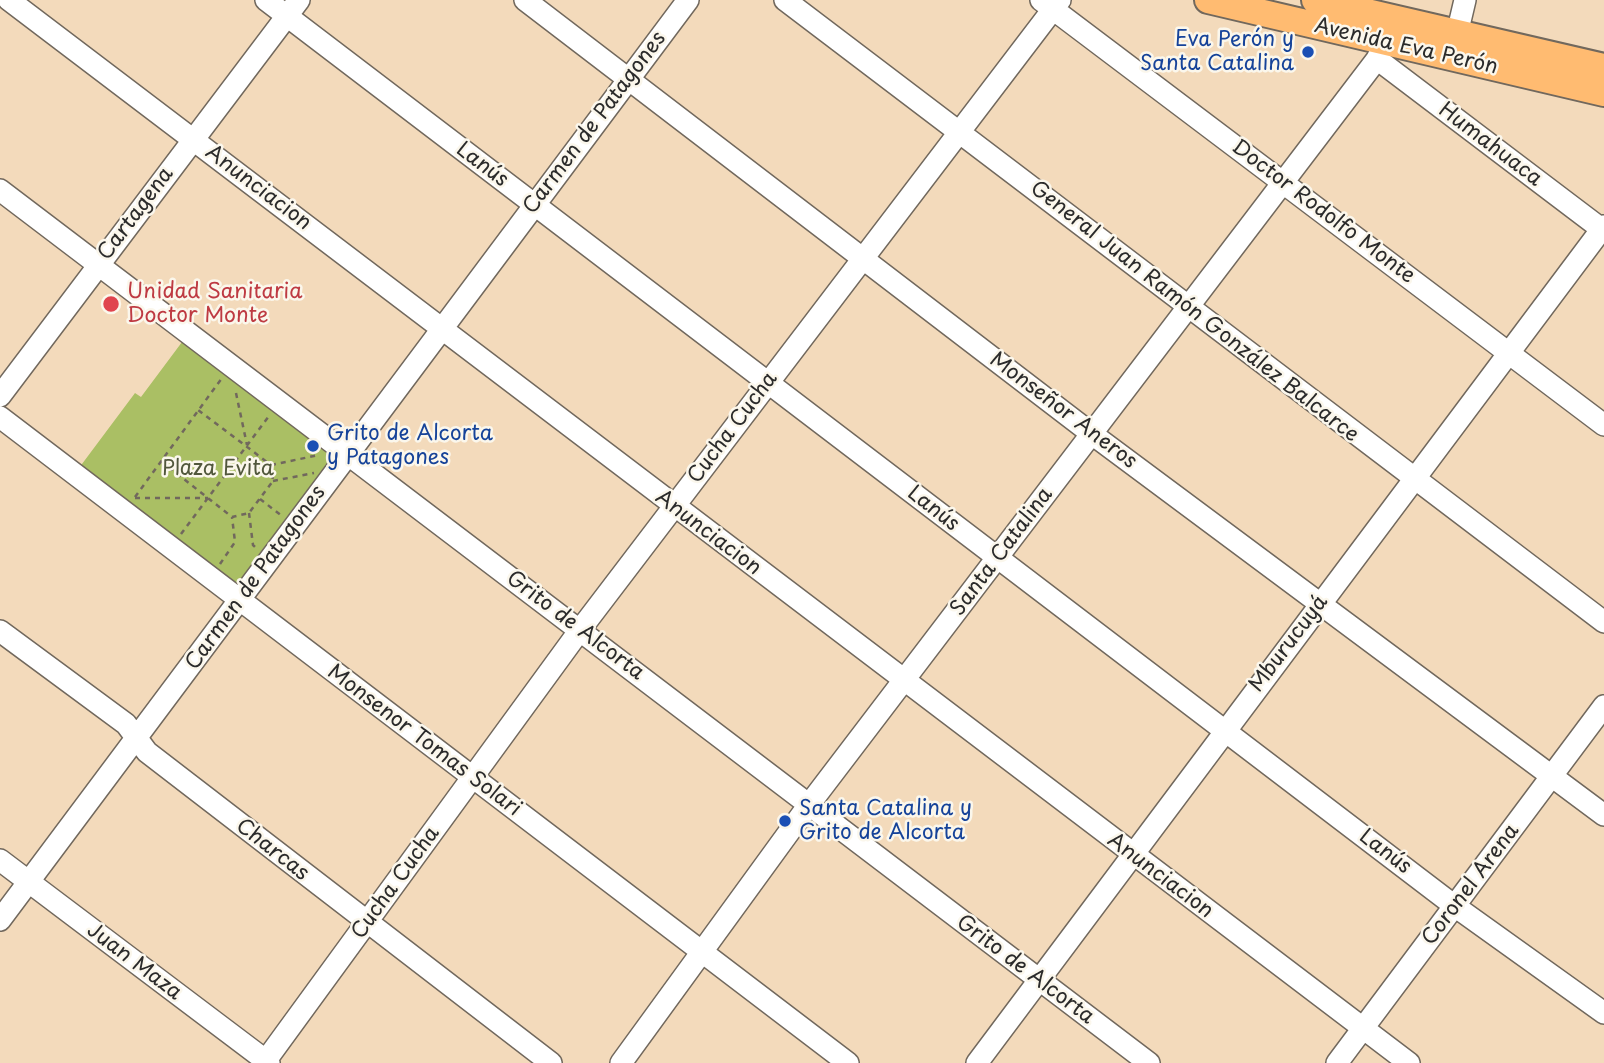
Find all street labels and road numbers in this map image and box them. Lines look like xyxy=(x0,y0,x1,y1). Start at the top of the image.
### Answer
street label: Avenida Eva Perón xyxy=(1312,14,1500,80)
street label: Carmen de Patagones xyxy=(518,27,672,219)
street label: Humahuaca xyxy=(1433,98,1547,192)
street label: Doctor Rodolfo Monte xyxy=(1226,135,1420,289)
street label: Lanús xyxy=(451,137,513,193)
street label: Anunciacion xyxy=(200,140,316,236)
street label: Cartagena xyxy=(93,163,179,265)
street label: General Juan Ramón González Balcarce xyxy=(1025,176,1363,448)
street label: Monseñor Aneros xyxy=(984,347,1142,475)
street label: Cucha Cucha xyxy=(683,367,783,489)
street label: Carmen de Patagones xyxy=(181,481,331,675)
street label: Lanús xyxy=(902,481,964,537)
street label: Santa Catalina xyxy=(946,483,1058,621)
street label: Anunciacion xyxy=(650,485,766,581)
street label: Grito de Alcorta xyxy=(501,566,649,686)
street label: Mburucuyá xyxy=(1244,591,1334,697)
street label: Monsenor Tomas Solari xyxy=(322,660,526,822)
street label: Charcas xyxy=(231,814,313,886)
street label: Coronel Arena xyxy=(1417,819,1525,951)
street label: Cucha Cucha xyxy=(347,822,445,944)
street label: Lanús xyxy=(1354,824,1416,880)
street label: Anunciacion xyxy=(1102,828,1218,924)
street label: Grito de Alcorta xyxy=(951,910,1099,1030)
street label: Juan Maza xyxy=(82,918,186,1006)

